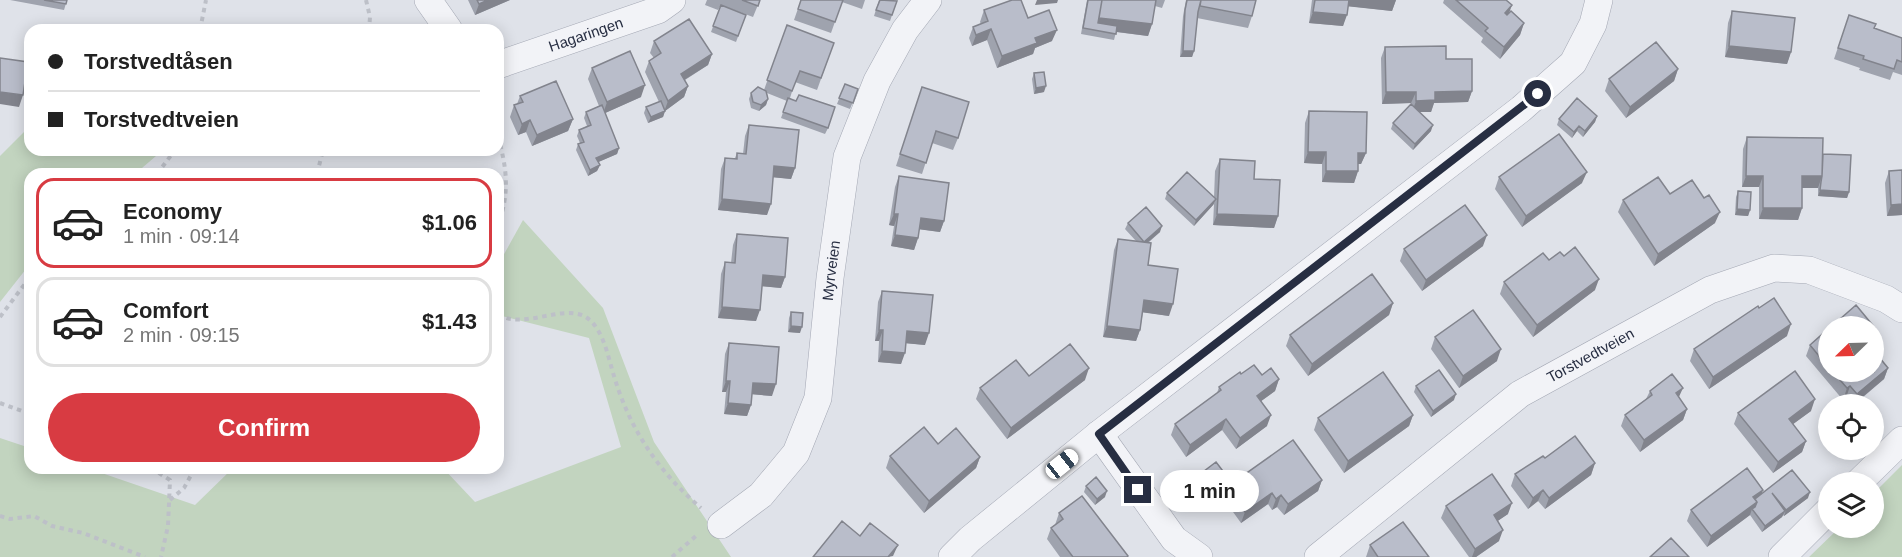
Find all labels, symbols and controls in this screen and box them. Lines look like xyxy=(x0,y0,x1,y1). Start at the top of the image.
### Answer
street label: Hagaringen xyxy=(546,14,625,55)
text: Torstvedtåsen xyxy=(84,49,233,74)
route start xyxy=(1524,80,1551,107)
text: Torstvedtveien xyxy=(84,107,239,132)
icon: car xyxy=(51,196,105,250)
text: Economy xyxy=(123,199,222,224)
text: $1.06 xyxy=(422,210,477,235)
text: 1 min · 09:14 xyxy=(123,225,240,247)
street label: Myrveien xyxy=(819,239,843,302)
icon: car xyxy=(51,295,105,349)
text: Comfort xyxy=(123,298,209,323)
text: $1.43 xyxy=(422,309,477,334)
north arrow xyxy=(1818,316,1884,382)
map controls xyxy=(1818,316,1884,538)
text: 2 min · 09:15 xyxy=(123,324,240,346)
street label: Torstvedtveien xyxy=(1544,324,1637,386)
button: Confirm xyxy=(48,393,480,462)
button: locate xyxy=(1818,394,1884,460)
car xyxy=(1042,446,1082,482)
callout: 1 min xyxy=(1159,469,1258,511)
button: layers xyxy=(1818,472,1884,538)
route end xyxy=(1124,476,1151,503)
text: 1 min xyxy=(1183,480,1236,502)

